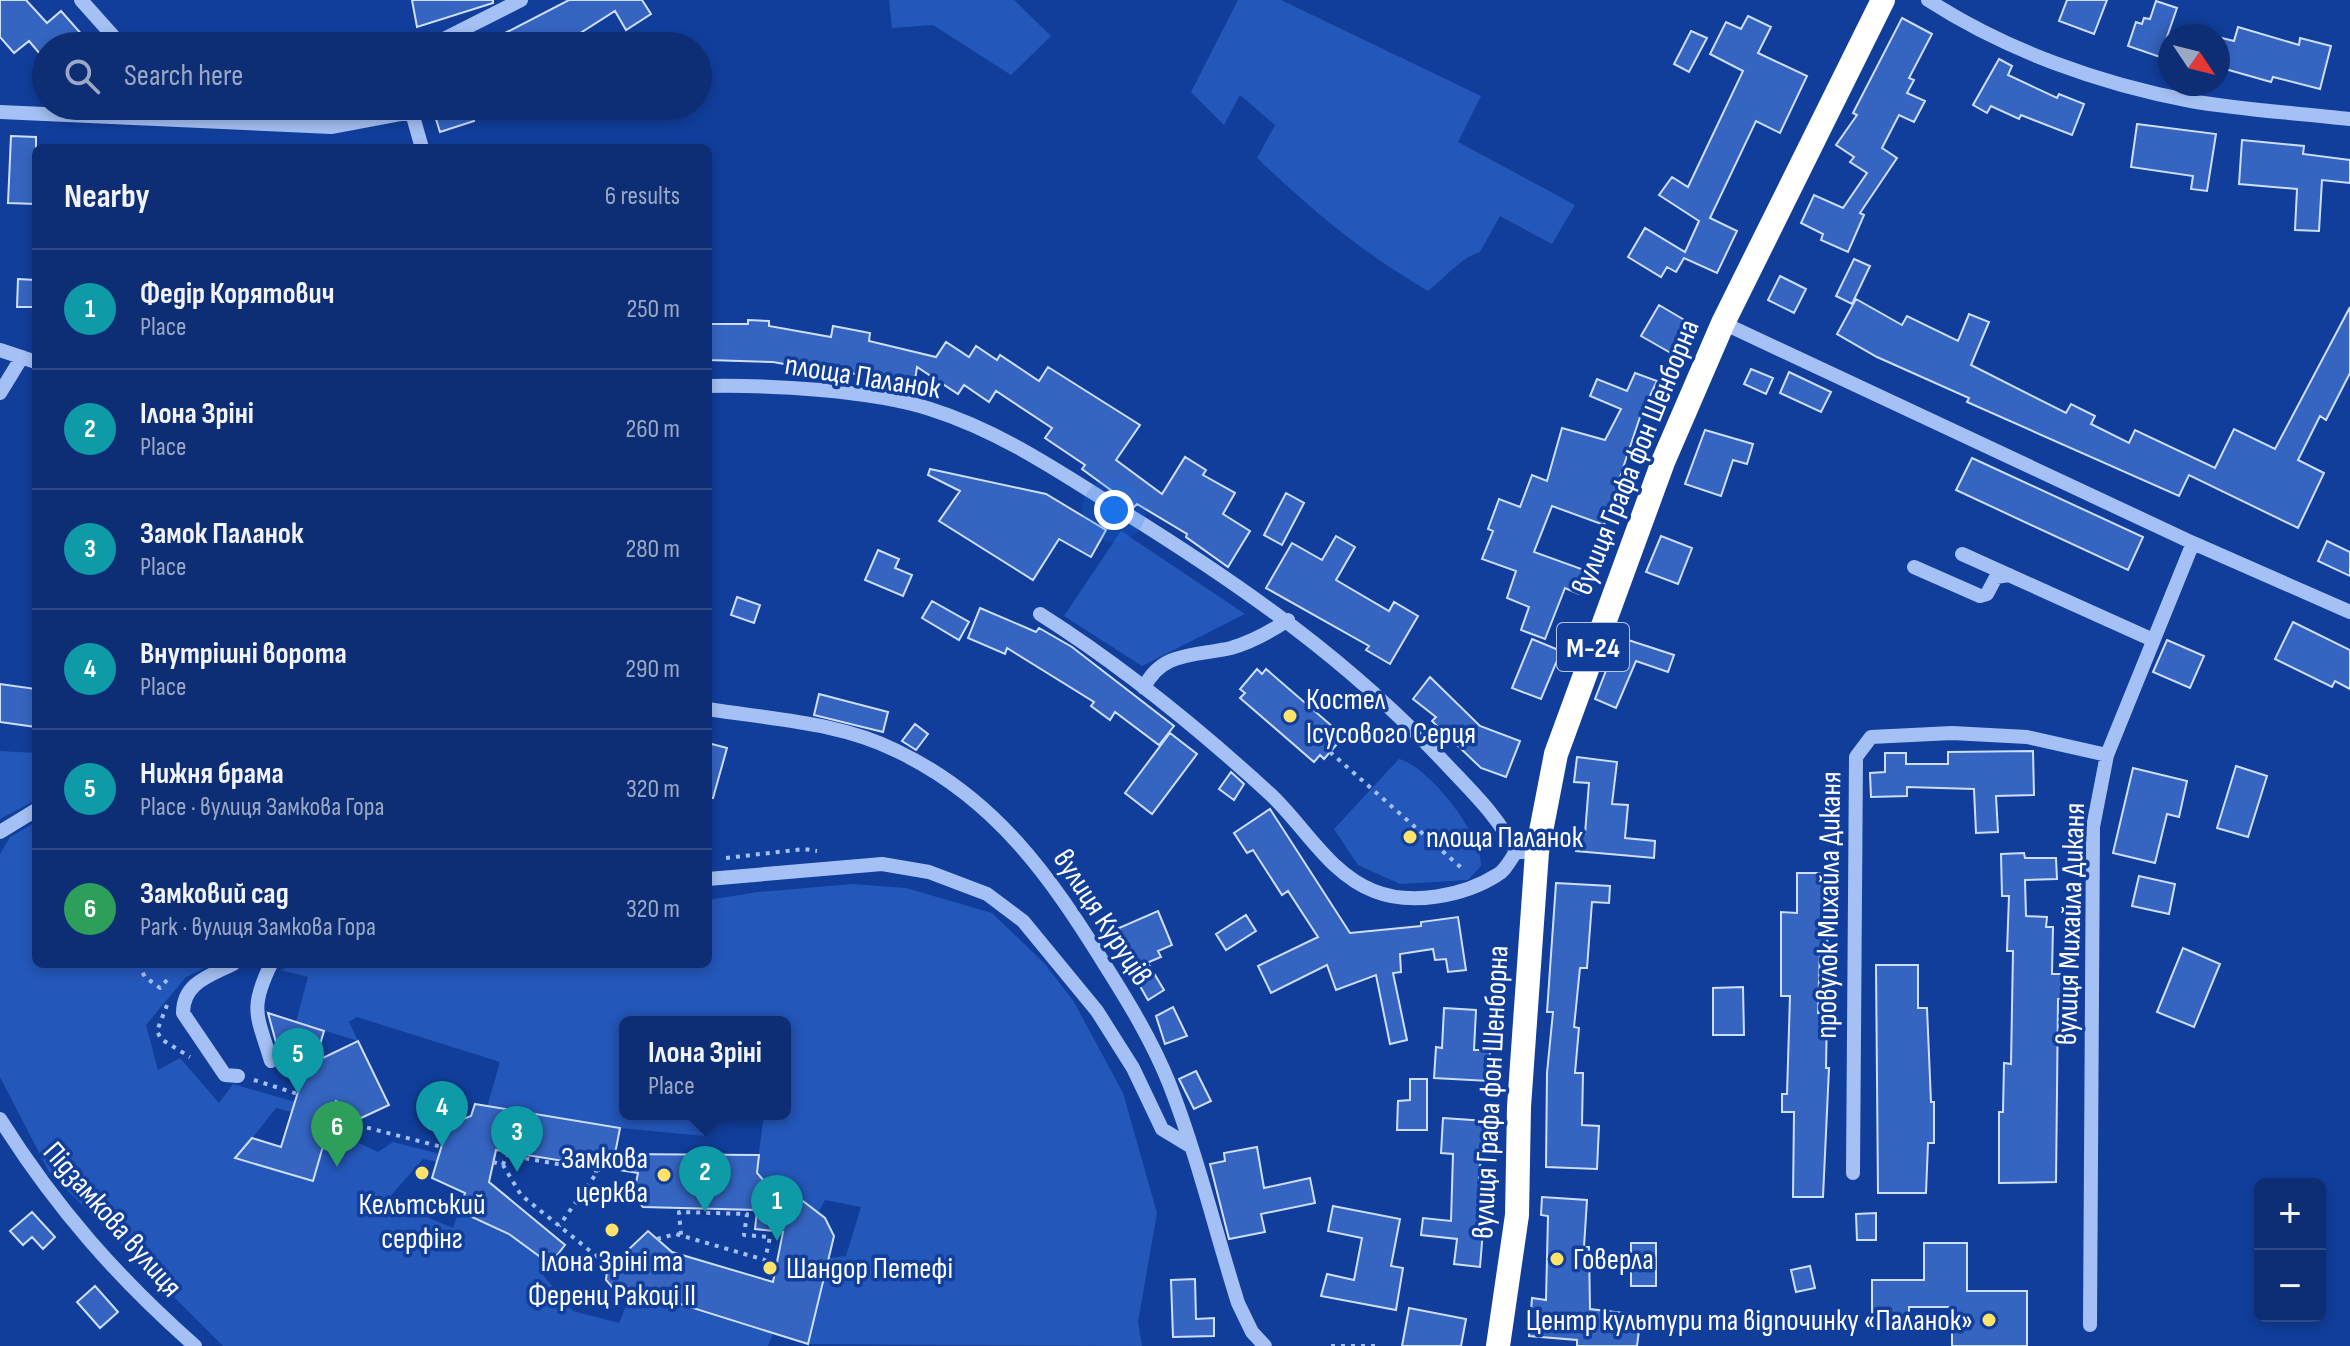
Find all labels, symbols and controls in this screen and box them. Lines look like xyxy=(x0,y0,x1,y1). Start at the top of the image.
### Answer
north arrow xyxy=(2158,24,2230,96)
search box xyxy=(32,32,712,120)
icon: search xyxy=(60,54,104,98)
text: Search here xyxy=(124,58,243,94)
text: Nearby xyxy=(64,176,150,217)
text: 6 results xyxy=(605,181,680,212)
text: Федір Корятович xyxy=(140,276,334,312)
text: 1 xyxy=(85,294,95,325)
text: 250 m xyxy=(626,294,680,325)
text: Place xyxy=(140,312,187,343)
street label: вулиця Графа фон Шенборна xyxy=(1564,315,1708,600)
street label: площа Паланок xyxy=(782,347,944,407)
text: Ілона Зріні xyxy=(140,396,254,432)
text: 2 xyxy=(84,414,96,445)
text: 260 m xyxy=(625,414,680,445)
text: Place xyxy=(140,432,187,463)
your location xyxy=(1094,490,1134,530)
text: Замок Паланок xyxy=(140,516,304,552)
text: 3 xyxy=(84,534,96,565)
text: 280 m xyxy=(625,534,680,565)
text: Place xyxy=(140,552,187,583)
road number: М-24 xyxy=(1557,623,1629,671)
text: Внутрішні ворота xyxy=(140,636,347,672)
text: 4 xyxy=(84,654,96,685)
text: 290 m xyxy=(625,654,680,685)
text: Place xyxy=(140,672,187,703)
place label: Костел Ісусового Серця xyxy=(1306,682,1476,752)
marker: Костел Ісусового Серця xyxy=(1281,707,1299,725)
text: Нижня брама xyxy=(140,756,284,792)
street label: провулок Михайла Диканя xyxy=(1809,771,1849,1039)
text: 5 xyxy=(84,774,96,805)
text: 320 m xyxy=(626,774,680,805)
text: Place · вулиця Замкова Гора xyxy=(140,792,385,823)
street label: вулиця Михайла Диканя xyxy=(2049,802,2093,1046)
place label: площа Паланок xyxy=(1426,820,1584,856)
marker: площа Паланок xyxy=(1401,828,1419,846)
street label: вулиця Куруців xyxy=(1045,843,1159,992)
text: Замковий сад xyxy=(140,876,289,912)
text: 6 xyxy=(84,894,96,925)
text: 320 m xyxy=(626,894,680,925)
text: Park · вулиця Замкова Гора xyxy=(140,912,376,943)
street label: вулиця Графа фон Шенборна xyxy=(1465,944,1517,1240)
popup xyxy=(619,1016,791,1120)
pin: 5 xyxy=(272,1028,324,1094)
text: Ілона Зріні xyxy=(648,1035,762,1071)
text: Place xyxy=(648,1071,695,1102)
pin: 4 xyxy=(416,1081,468,1147)
pin: 6 xyxy=(311,1101,363,1167)
pin: 3 xyxy=(491,1106,543,1172)
street label: Підзамкова вулиця xyxy=(35,1135,189,1305)
place label: Замкова церква xyxy=(561,1141,648,1211)
pin: 2 xyxy=(679,1146,731,1212)
marker: Кельтський серфінг xyxy=(413,1164,431,1182)
marker: Замкова церква xyxy=(655,1166,673,1184)
pin: 1 xyxy=(751,1175,803,1241)
map controls xyxy=(2254,1178,2326,1322)
button: + xyxy=(2254,1178,2326,1250)
place label: Кельтський серфінг xyxy=(359,1187,486,1257)
marker: Ілона Зріні та Ференц Ракоці II xyxy=(603,1221,621,1239)
place label: Говерла xyxy=(1573,1242,1654,1278)
place label: Ілона Зріні та Ференц Ракоці II xyxy=(528,1244,696,1314)
marker: Говерла xyxy=(1548,1250,1566,1268)
button: − xyxy=(2254,1250,2326,1322)
place label: Шандор Петефі xyxy=(786,1251,953,1287)
marker: Шандор Петефі xyxy=(761,1259,779,1277)
place label: Центр культури та відпочинку «Паланок» xyxy=(1526,1303,1973,1339)
marker: Центр культури та відпочинку «Паланок» xyxy=(1980,1311,1998,1329)

